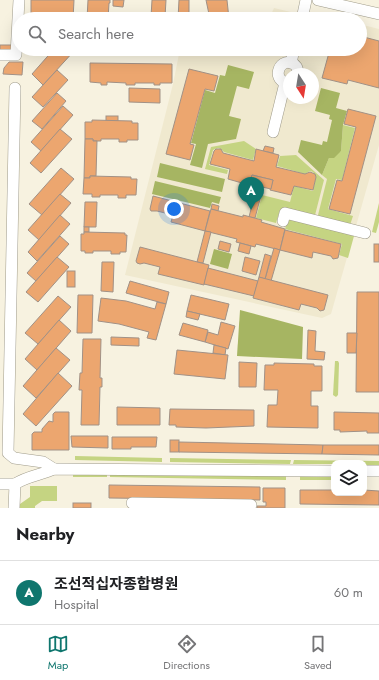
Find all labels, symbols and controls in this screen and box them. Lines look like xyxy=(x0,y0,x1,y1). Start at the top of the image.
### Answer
search box xyxy=(12,12,367,56)
icon: search xyxy=(26,23,48,45)
text: Search here xyxy=(58,23,134,45)
north arrow xyxy=(283,68,319,104)
pin: A xyxy=(238,177,264,210)
your location xyxy=(164,199,184,219)
map controls xyxy=(331,460,367,496)
button: layers xyxy=(331,460,367,496)
text: Nearby xyxy=(16,522,74,546)
text: 조선적십자종합병원 xyxy=(54,573,178,595)
text: A xyxy=(24,583,34,602)
text: 60 m xyxy=(334,583,363,602)
text: Hospital xyxy=(54,595,99,614)
tab: Map xyxy=(47,633,69,673)
tab: Directions xyxy=(163,633,210,673)
tab: Saved xyxy=(304,633,332,673)

